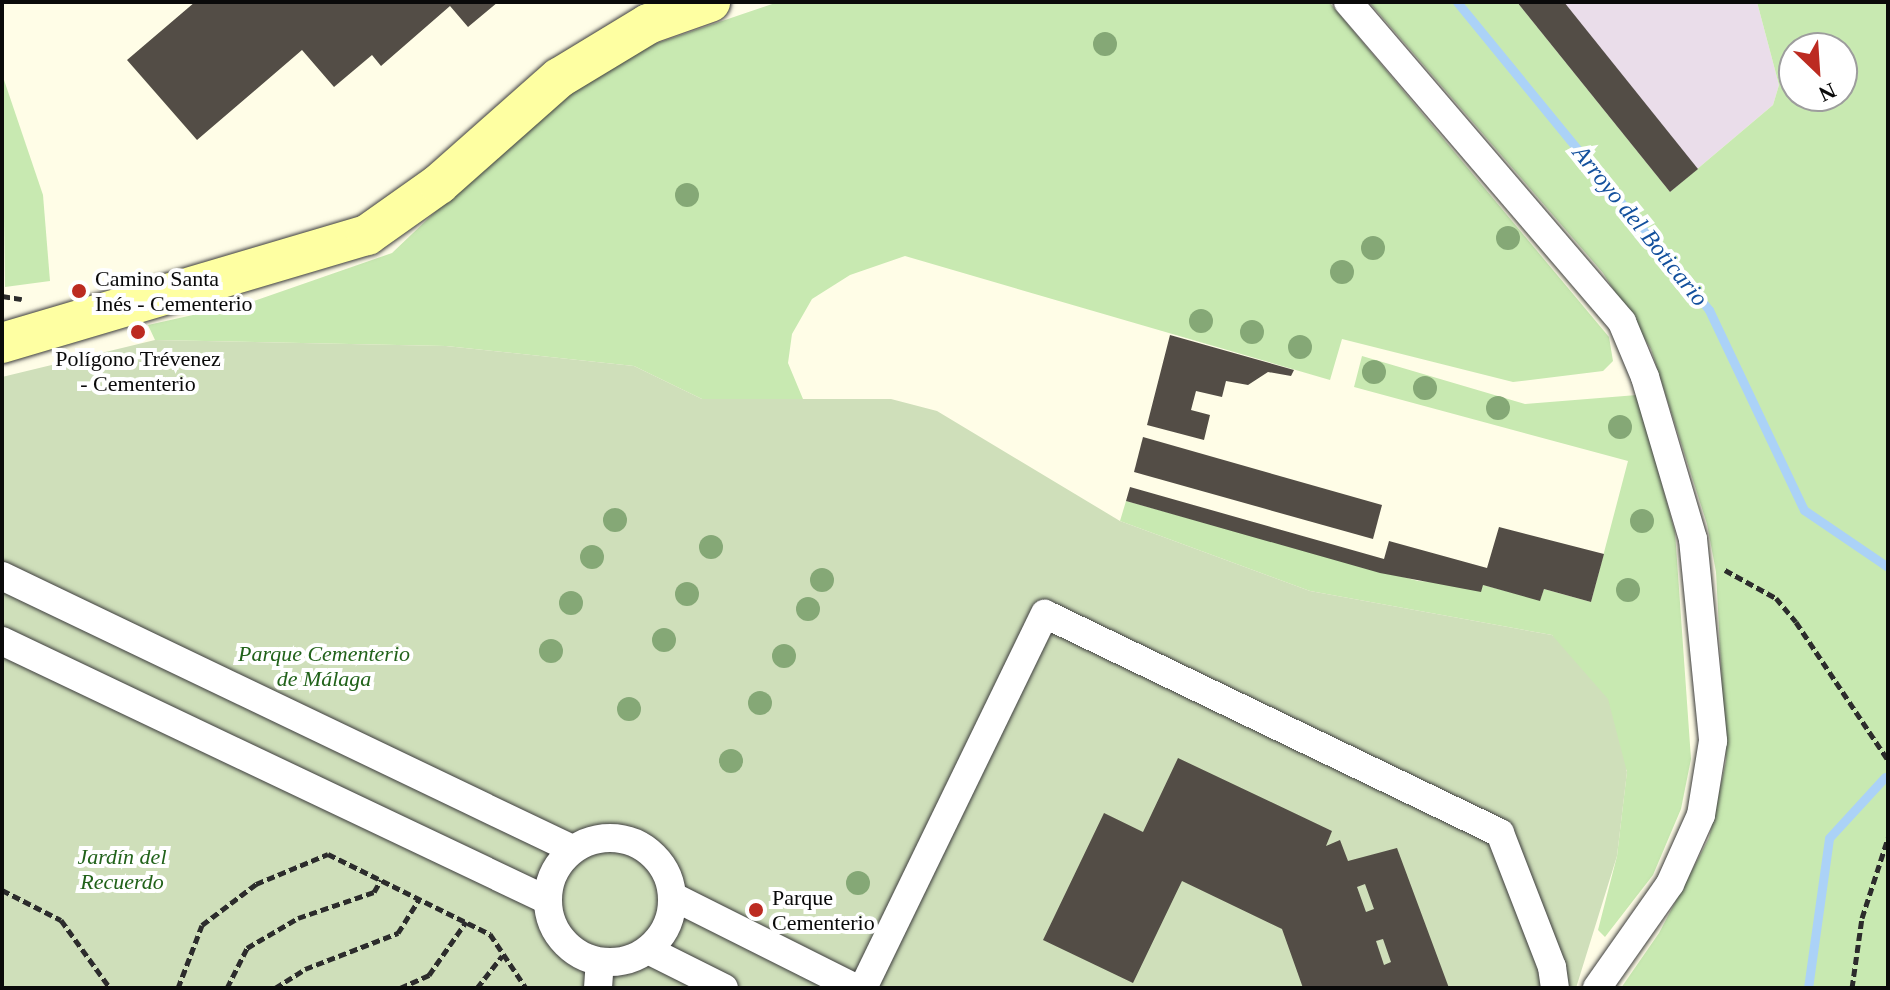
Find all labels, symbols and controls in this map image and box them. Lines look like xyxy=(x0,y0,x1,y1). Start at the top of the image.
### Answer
north arrow xyxy=(1778,32,1858,112)
text: N xyxy=(1815,78,1840,107)
water label: Arroyo del Boticario xyxy=(1566,140,1714,312)
place label: Camino Santa Inés - Cementerio xyxy=(95,265,253,316)
marker: Camino Santa Inés - Cementerio xyxy=(70,282,88,300)
marker: Polígono Trévenez - Cementerio xyxy=(129,323,147,341)
place label: Polígono Trévenez - Cementerio xyxy=(55,345,221,396)
park label: Parque Cementerio de Málaga xyxy=(238,640,410,692)
park label: Jardín del Recuerdo xyxy=(78,843,166,894)
place label: Parque Cementerio xyxy=(772,884,875,936)
marker: Parque Cementerio xyxy=(747,901,765,919)

